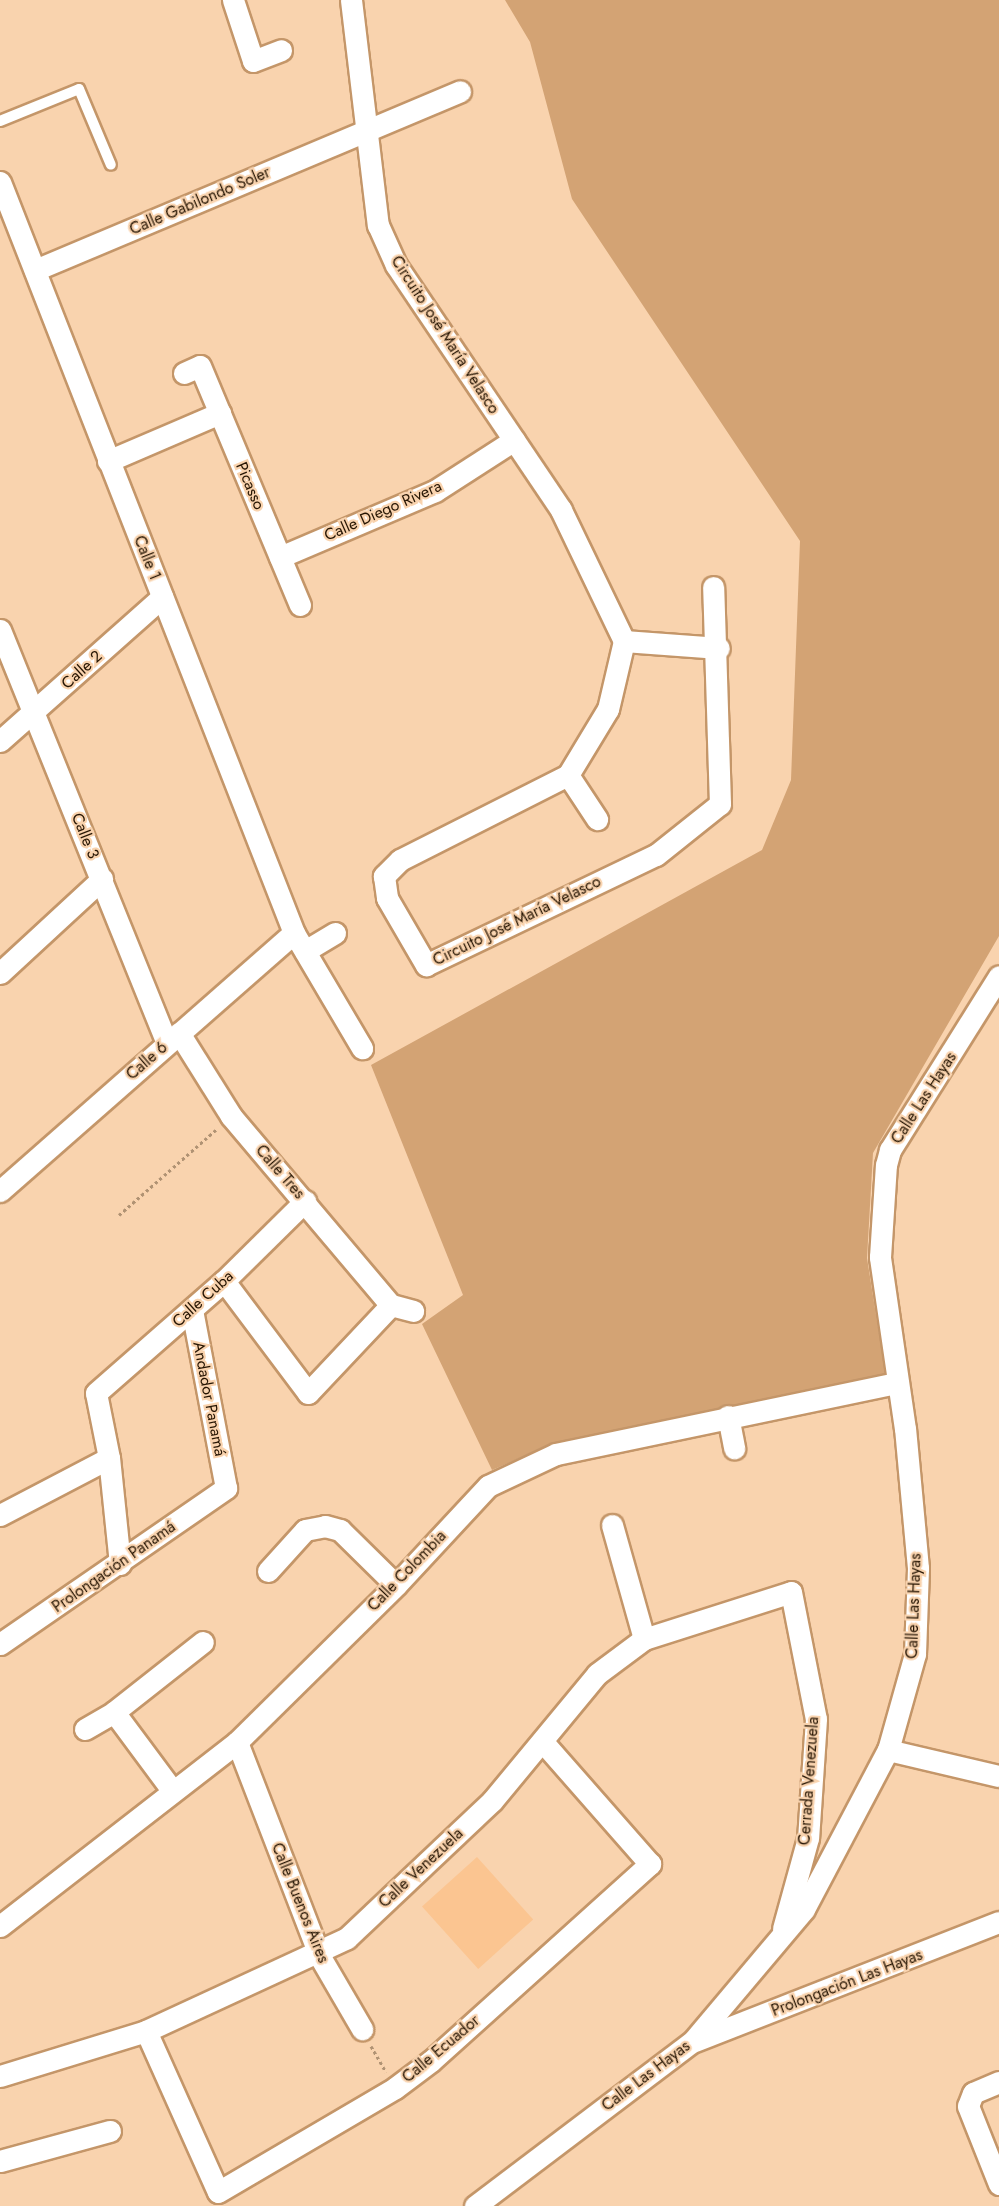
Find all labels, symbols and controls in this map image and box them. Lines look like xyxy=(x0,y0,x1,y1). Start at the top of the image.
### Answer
street label: Calle Gabilondo Soler xyxy=(127,163,273,239)
street label: Circuito José María Velasco xyxy=(387,252,503,418)
street label: Picasso xyxy=(231,459,269,513)
street label: Calle Diego Rivera xyxy=(321,477,445,545)
street label: Calle 1 xyxy=(129,533,165,583)
street label: Calle 2 xyxy=(58,647,106,693)
street label: Calle 3 xyxy=(67,810,103,862)
street label: Circuito José María Velasco xyxy=(430,872,604,970)
street label: Calle 6 xyxy=(122,1038,172,1084)
street label: Calle Las Hayas xyxy=(887,1049,961,1147)
street label: Calle Tres xyxy=(251,1141,309,1203)
street label: Calle Cuba xyxy=(169,1267,237,1331)
street label: Andador Panamá xyxy=(188,1340,230,1458)
street label: Prolongación Panamá xyxy=(49,1517,179,1617)
street label: Calle Colombia xyxy=(364,1527,450,1615)
street label: Calle Las Hayas xyxy=(903,1553,925,1659)
street label: Cerrada Venezuela xyxy=(795,1716,823,1846)
street label: Calle Venezuela xyxy=(375,1824,467,1912)
street label: Calle Buenos Aires xyxy=(267,1840,333,1966)
street label: Prolongación Las Hayas xyxy=(769,1945,925,2021)
street label: Calle Ecuador xyxy=(398,2011,484,2087)
street label: Calle Las Hayas xyxy=(598,2037,694,2115)

